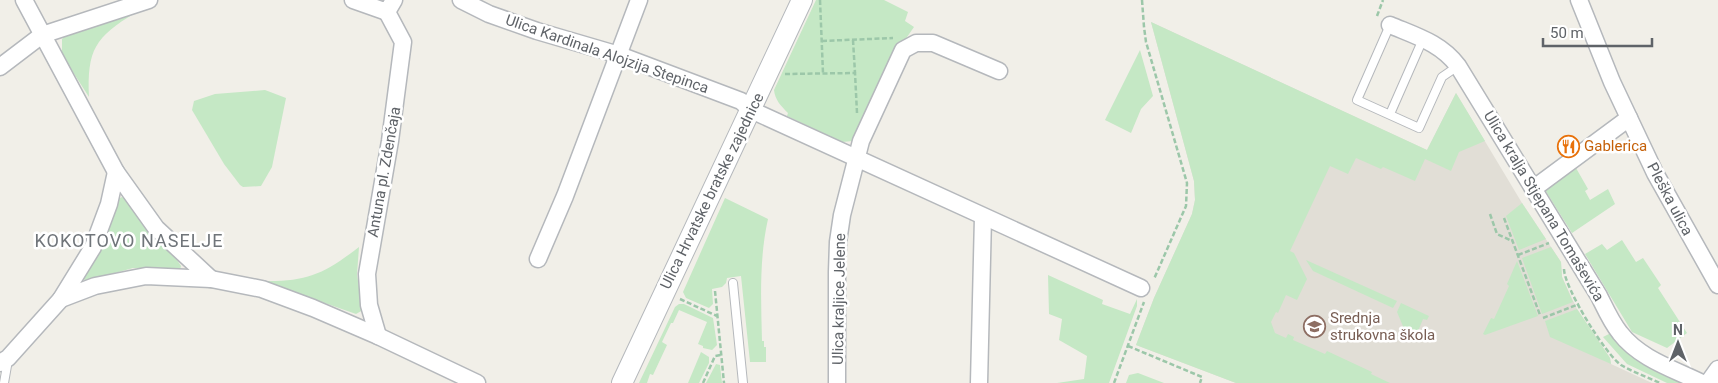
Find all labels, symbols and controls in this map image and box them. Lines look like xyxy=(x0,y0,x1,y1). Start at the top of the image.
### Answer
street label: Ulica Kardinala Alojzija Stepinca xyxy=(503,11,711,97)
scale bar xyxy=(1543,15,1652,47)
text: 50 m xyxy=(1550,24,1584,42)
street label: Ulica Hrvatske bratske zajednice xyxy=(657,90,768,292)
street label: Antuna pl. Zdenčaja xyxy=(364,105,404,239)
street label: Ulica kralja Stjepana Tomaševića xyxy=(1480,108,1608,304)
restaurant icon: Gablerica xyxy=(1556,134,1580,158)
place label: Gablerica xyxy=(1584,137,1647,155)
street label: Pleška ulica xyxy=(1643,160,1697,238)
district label: KOKOTOVO NASELJE xyxy=(35,230,223,251)
street label: Ulica kraljice Jelene xyxy=(829,233,849,365)
place label: Srednja strukovna škola xyxy=(1330,309,1435,344)
school or university icon: Srednja strukovna škola xyxy=(1302,315,1326,339)
north arrow xyxy=(1653,318,1703,368)
text: N xyxy=(1673,322,1683,338)

